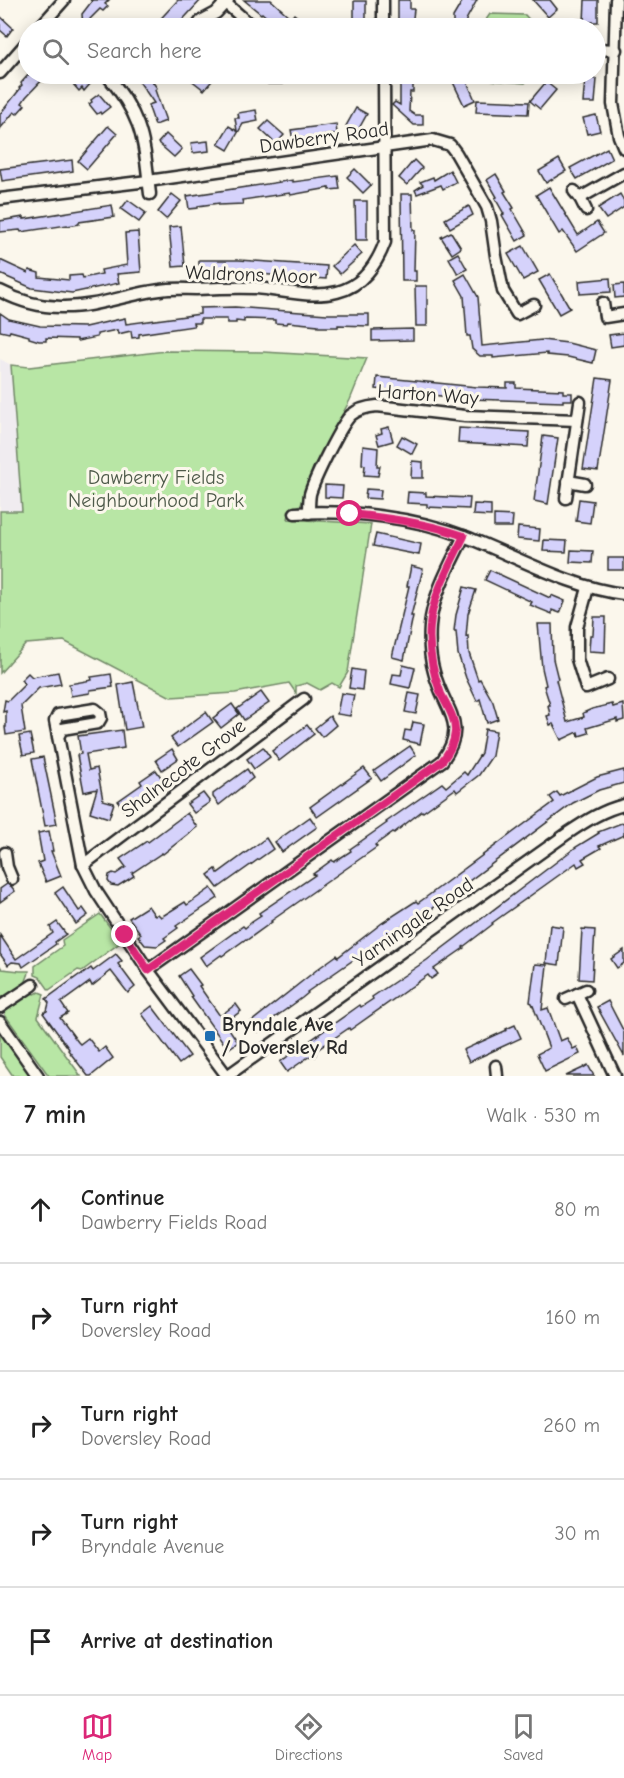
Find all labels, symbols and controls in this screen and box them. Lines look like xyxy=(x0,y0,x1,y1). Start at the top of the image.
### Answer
search box xyxy=(18,18,606,84)
icon: search xyxy=(39,35,72,68)
text: Search here xyxy=(87,38,202,64)
street label: Dawberry Road xyxy=(258,117,390,158)
street label: Waldrons Moor xyxy=(185,261,317,288)
street label: Harton Way xyxy=(377,379,479,410)
park label: Dawberry Fields Neighbourhood Park xyxy=(68,466,244,512)
route start xyxy=(336,500,362,526)
street label: Shalnecote Grove xyxy=(117,714,250,823)
street label: Yarningale Road xyxy=(349,873,478,972)
route end xyxy=(111,921,137,947)
place label: Bryndale Ave / Doversley Rd xyxy=(222,1013,348,1059)
marker: Bryndale Ave / Doversley Rd xyxy=(203,1029,217,1043)
text: 7 min xyxy=(24,1100,86,1130)
text: Walk · 530 m xyxy=(486,1104,600,1127)
text: Continue xyxy=(81,1185,164,1211)
icon: ahead xyxy=(24,1193,57,1226)
text: 80 m xyxy=(554,1198,600,1221)
text: Dawberry Fields Road xyxy=(81,1211,267,1234)
text: Turn right xyxy=(81,1293,178,1319)
icon: right xyxy=(24,1301,57,1334)
text: 160 m xyxy=(546,1306,600,1329)
text: Doversley Road xyxy=(81,1319,211,1342)
text: Turn right xyxy=(81,1401,178,1427)
icon: right xyxy=(24,1409,57,1442)
text: 260 m xyxy=(543,1414,600,1437)
text: Doversley Road xyxy=(81,1427,211,1450)
text: Turn right xyxy=(81,1509,178,1535)
icon: right xyxy=(24,1517,57,1550)
text: 30 m xyxy=(554,1522,600,1545)
text: Bryndale Avenue xyxy=(81,1535,224,1558)
icon: arrive xyxy=(24,1625,57,1658)
text: Arrive at destination xyxy=(81,1628,273,1654)
tab: Map xyxy=(81,1710,114,1764)
tab: Directions xyxy=(275,1710,342,1764)
tab: Saved xyxy=(503,1710,543,1764)

